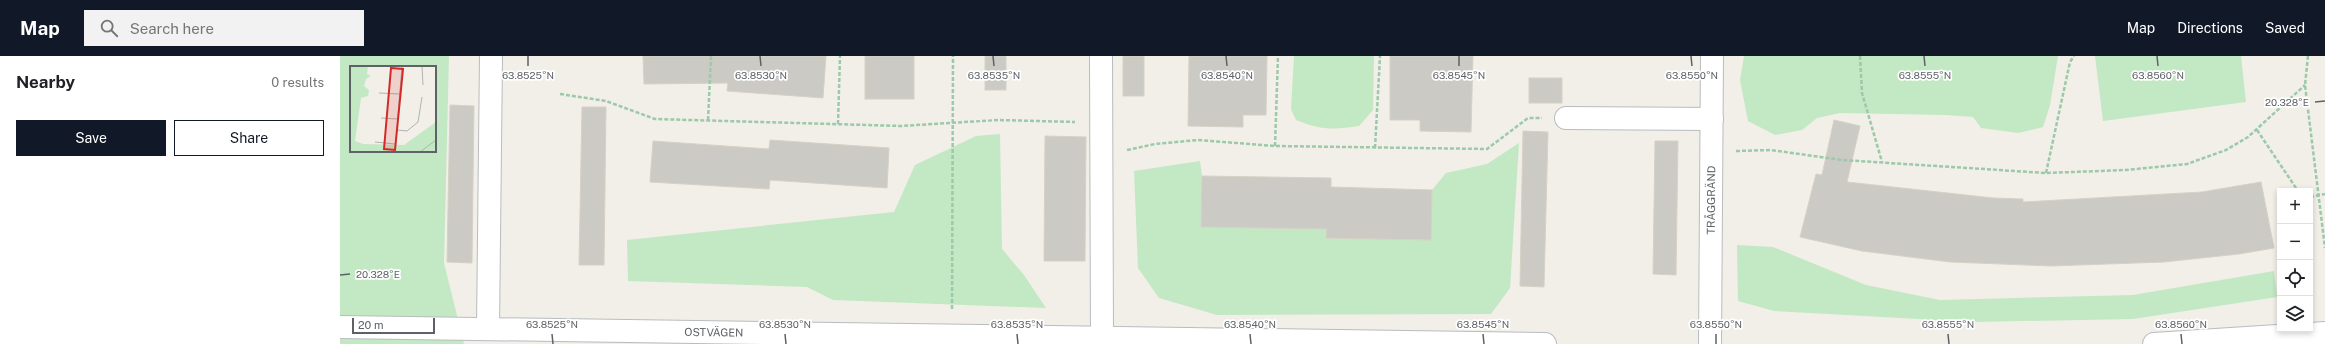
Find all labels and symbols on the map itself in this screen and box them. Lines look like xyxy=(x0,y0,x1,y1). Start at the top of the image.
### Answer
inset map xyxy=(350,66,436,152)
text: 63.8525°N xyxy=(502,69,554,81)
text: 63.8530°N xyxy=(735,69,787,81)
text: 63.8535°N xyxy=(968,69,1020,81)
text: 63.8540°N xyxy=(1201,69,1253,81)
text: 63.8545°N xyxy=(1433,69,1485,81)
text: 63.8550°N xyxy=(1666,69,1718,81)
text: 63.8555°N xyxy=(1899,69,1951,81)
text: 63.8560°N xyxy=(2132,69,2184,81)
text: 20.328°E xyxy=(2265,96,2309,108)
street label: TRÅGGRÄND xyxy=(1704,165,1717,234)
text: 20.328°E xyxy=(356,268,400,280)
scale bar xyxy=(352,316,435,335)
text: 63.8525°N xyxy=(526,318,578,330)
text: 63.8530°N xyxy=(759,318,811,330)
text: 63.8535°N xyxy=(991,318,1043,330)
text: 63.8540°N xyxy=(1224,318,1276,330)
text: 63.8545°N xyxy=(1457,318,1509,330)
text: 63.8550°N xyxy=(1690,318,1742,330)
text: 63.8555°N xyxy=(1922,318,1974,330)
text: 63.8560°N xyxy=(2155,318,2207,330)
street label: OSTVÄGEN xyxy=(684,325,744,339)

